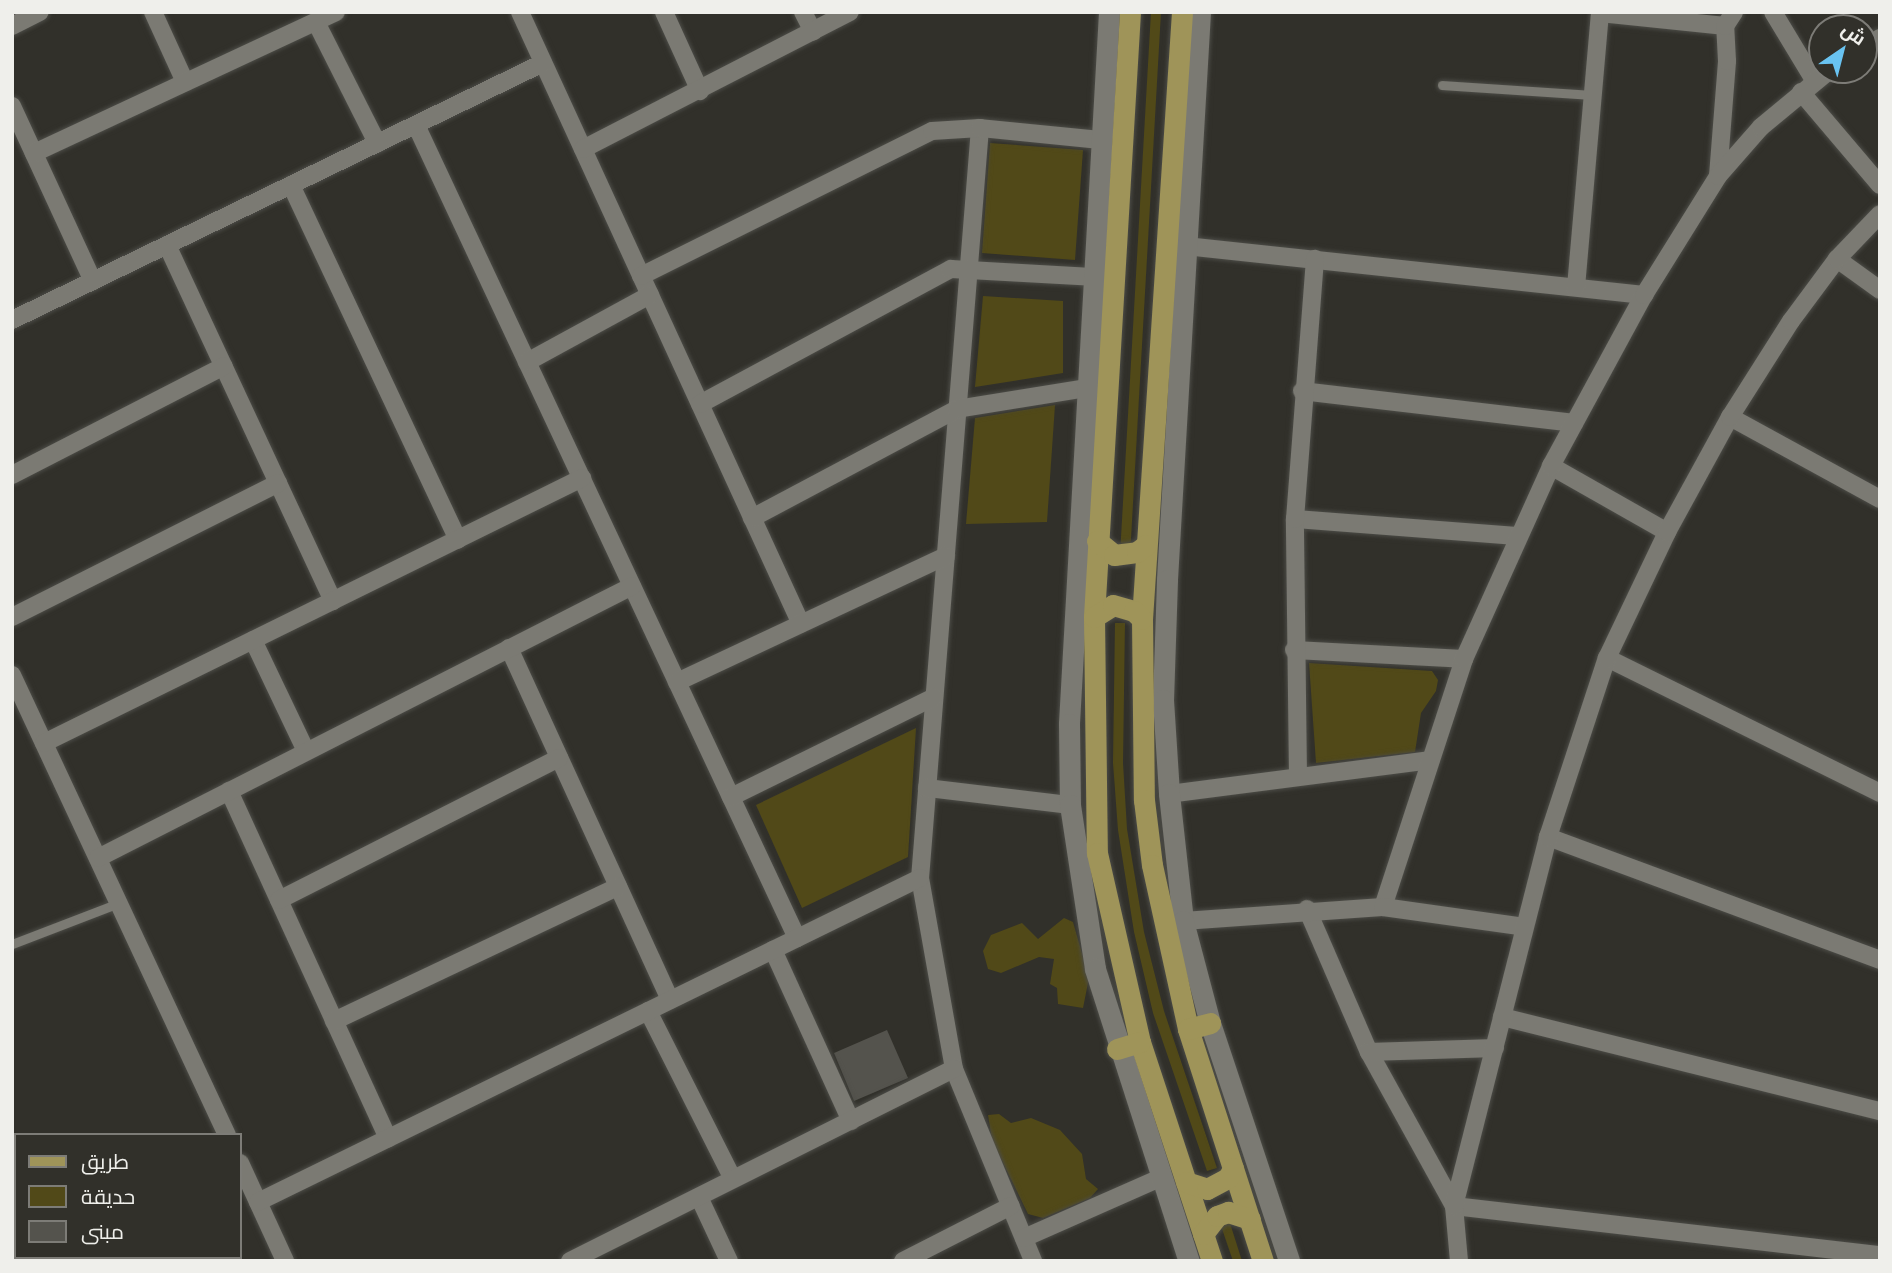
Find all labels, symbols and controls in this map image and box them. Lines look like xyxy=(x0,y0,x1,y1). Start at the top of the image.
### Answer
north arrow xyxy=(1808,14,1878,84)
text: ش xyxy=(1838,17,1871,49)
legend xyxy=(14,1133,242,1259)
text: طريق xyxy=(81,1148,129,1174)
text: حديقة xyxy=(81,1183,135,1209)
text: مبنى xyxy=(81,1218,124,1244)

